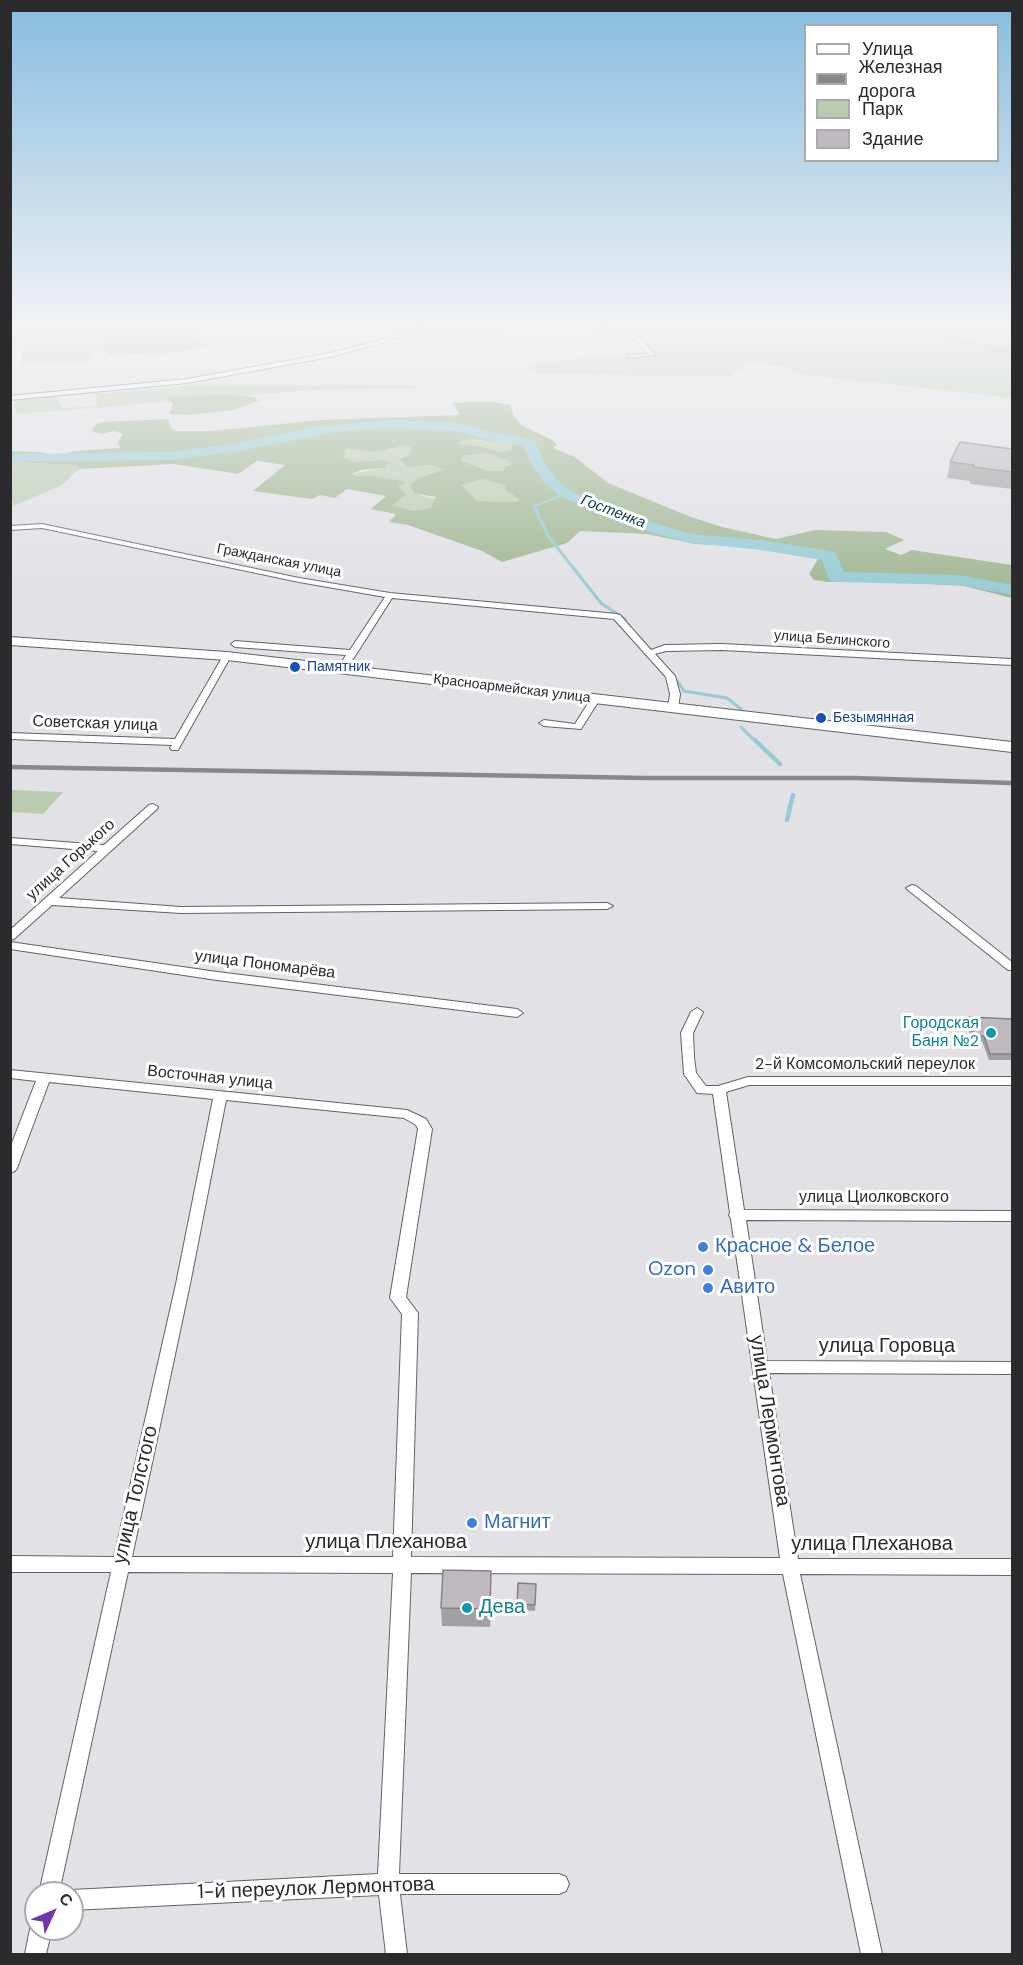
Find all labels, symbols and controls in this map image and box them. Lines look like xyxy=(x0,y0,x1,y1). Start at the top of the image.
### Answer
legend xyxy=(804,24,999,162)
text: Улица xyxy=(862,37,913,61)
text: Железная дорога xyxy=(859,55,942,103)
text: Парк xyxy=(862,97,903,121)
text: Здание xyxy=(862,127,923,151)
water label: Гостенка xyxy=(578,491,648,533)
street label: Гражданская улица xyxy=(215,541,343,581)
street label: улица Белинского xyxy=(774,628,890,652)
place label: Памятник xyxy=(307,659,370,675)
marker: Памятник xyxy=(288,660,302,674)
street label: Красноармейская улица xyxy=(433,671,591,707)
place label: Безымянная xyxy=(833,710,914,726)
marker: Безымянная xyxy=(814,711,828,725)
street label: Советская улица xyxy=(32,712,158,736)
street label: улица Горького xyxy=(23,815,119,905)
street label: улица Пономарёва xyxy=(194,947,336,983)
place label: Городская Баня №2 xyxy=(903,1014,979,1052)
marker: Городская Баня №2 xyxy=(984,1026,998,1040)
street label: 2-й Комсомольский переулок xyxy=(755,1055,975,1075)
street label: Восточная улица xyxy=(146,1062,274,1094)
street label: улица Циолковского xyxy=(799,1188,949,1208)
place label: Красное & Белое xyxy=(715,1235,875,1259)
marker: Красное & Белое xyxy=(696,1240,710,1254)
place label: Ozon xyxy=(648,1258,696,1282)
marker: Ozon xyxy=(701,1263,715,1277)
place label: Авито xyxy=(720,1276,775,1300)
marker: Авито xyxy=(701,1281,715,1295)
street label: улица Лермонтова xyxy=(744,1334,794,1508)
street label: улица Горовца xyxy=(819,1335,955,1359)
street label: улица Толстого xyxy=(108,1423,164,1567)
place label: Магнит xyxy=(484,1511,551,1535)
marker: Магнит xyxy=(465,1516,479,1530)
street label: улица Плеханова xyxy=(305,1531,467,1555)
street label: улица Плеханова xyxy=(791,1533,953,1557)
place label: Дева xyxy=(479,1596,525,1620)
marker: Дева xyxy=(460,1601,474,1615)
street label: 1-й переулок Лермонтова xyxy=(197,1873,435,1905)
north arrow xyxy=(24,1881,84,1941)
text: С xyxy=(54,1888,77,1911)

